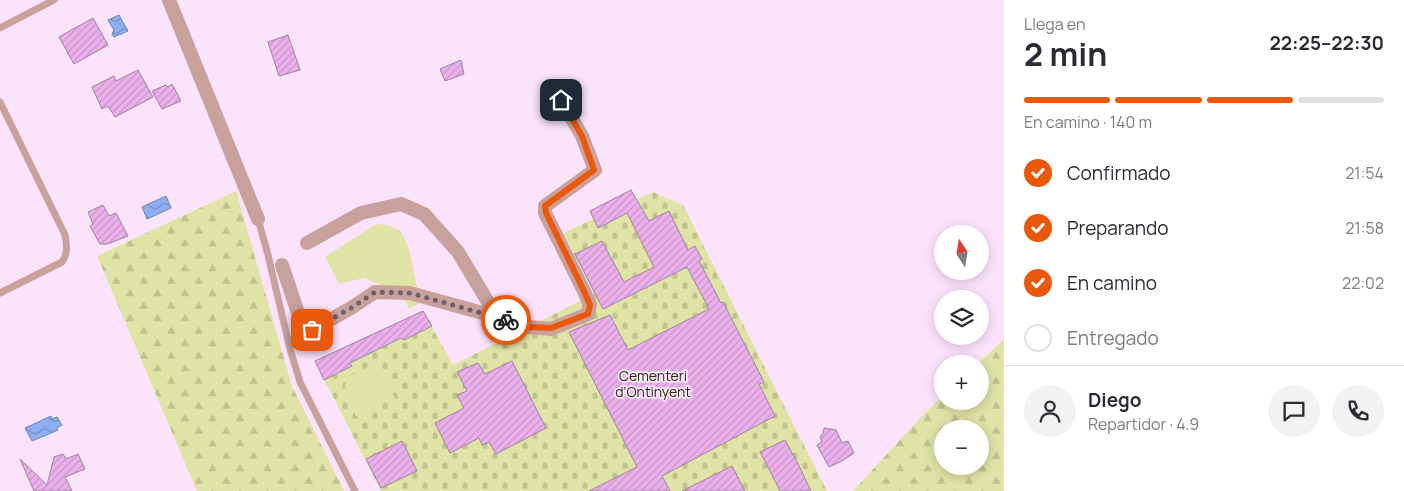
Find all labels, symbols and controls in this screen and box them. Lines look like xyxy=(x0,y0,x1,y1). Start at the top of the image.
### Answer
text: Llega en xyxy=(1024,13,1085,35)
text: 22:25–22:30 xyxy=(1269,30,1384,56)
text: 2 min xyxy=(1024,32,1107,76)
pin xyxy=(540,79,582,121)
icon: home xyxy=(547,86,575,114)
text: En camino · 140 m xyxy=(1024,111,1152,133)
icon: check xyxy=(1024,159,1052,187)
text: Confirmado xyxy=(1067,160,1171,186)
text: 21:54 xyxy=(1345,162,1384,184)
icon: check xyxy=(1024,214,1052,242)
text: Preparando xyxy=(1067,215,1169,241)
text: 21:58 xyxy=(1345,217,1384,239)
north arrow xyxy=(934,225,989,280)
map controls xyxy=(934,225,989,475)
icon: check xyxy=(1024,269,1052,297)
text: En camino xyxy=(1067,270,1157,296)
text: 22:02 xyxy=(1342,272,1384,294)
button: layers xyxy=(934,290,989,345)
courier xyxy=(481,295,531,345)
icon: bike xyxy=(492,306,520,334)
pin xyxy=(291,309,333,351)
icon: bag xyxy=(298,316,326,344)
text: Entregado xyxy=(1067,325,1159,351)
button: + xyxy=(934,355,989,410)
park label: Cementeri d'Ontinyent xyxy=(615,366,691,401)
button: person xyxy=(1024,385,1076,437)
button: chat xyxy=(1268,385,1320,437)
button: phone xyxy=(1332,385,1384,437)
text: Diego xyxy=(1088,387,1142,413)
text: Repartidor · 4.9 xyxy=(1088,413,1199,435)
button: − xyxy=(934,420,989,475)

